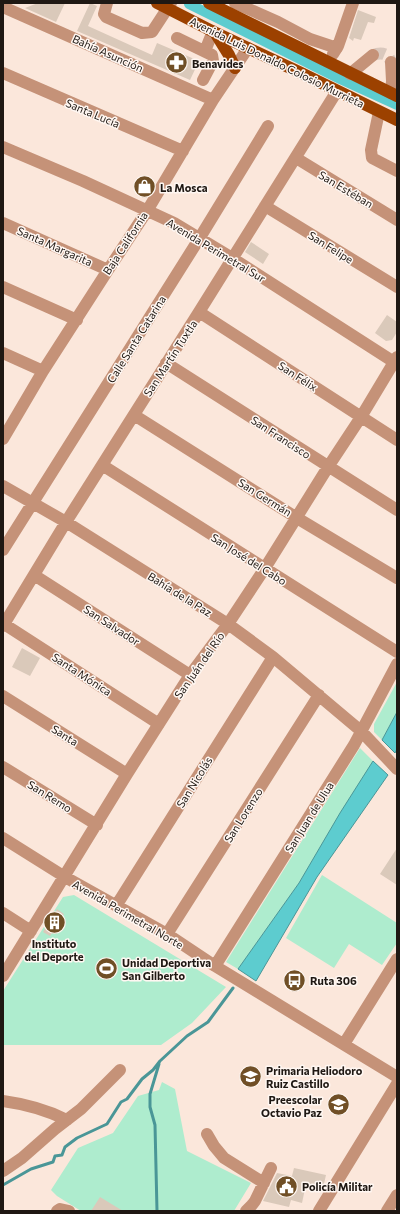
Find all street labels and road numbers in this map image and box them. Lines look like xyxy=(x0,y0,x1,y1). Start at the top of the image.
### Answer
street label: Avenida Luis Donaldo Colosio Murrieta xyxy=(187,14,367,110)
street label: Bahía Asunción xyxy=(71,32,145,74)
street label: Santa Lucía xyxy=(64,96,122,130)
street label: San Estéban xyxy=(317,168,375,210)
street label: Baja California xyxy=(100,209,150,277)
street label: Avenida Perimetral Sur xyxy=(164,215,268,285)
street label: Santa Margarita xyxy=(16,224,94,268)
street label: San Felipe xyxy=(306,228,356,266)
street label: Calle Santa Catarina xyxy=(104,293,168,385)
street label: San Martín Tuxtla xyxy=(141,318,199,398)
street label: San Félix xyxy=(276,359,320,394)
street label: San Francisco xyxy=(249,413,314,461)
street label: San Germán xyxy=(236,475,294,519)
street label: San José del Cabo xyxy=(208,531,290,589)
street label: Bahía de la Paz xyxy=(146,569,215,619)
street label: San Salvador xyxy=(82,602,143,648)
street label: San Juán del Río xyxy=(171,629,228,701)
street label: Santa Mónica xyxy=(50,650,114,698)
street label: Santa xyxy=(49,722,81,748)
street label: San Nicolás xyxy=(173,754,215,810)
street label: San Remo xyxy=(26,777,75,815)
street label: San Juan de Ulua xyxy=(282,779,337,855)
street label: San Lorenzo xyxy=(221,785,265,845)
street label: Avenida Perimetral Norte xyxy=(70,877,186,951)

